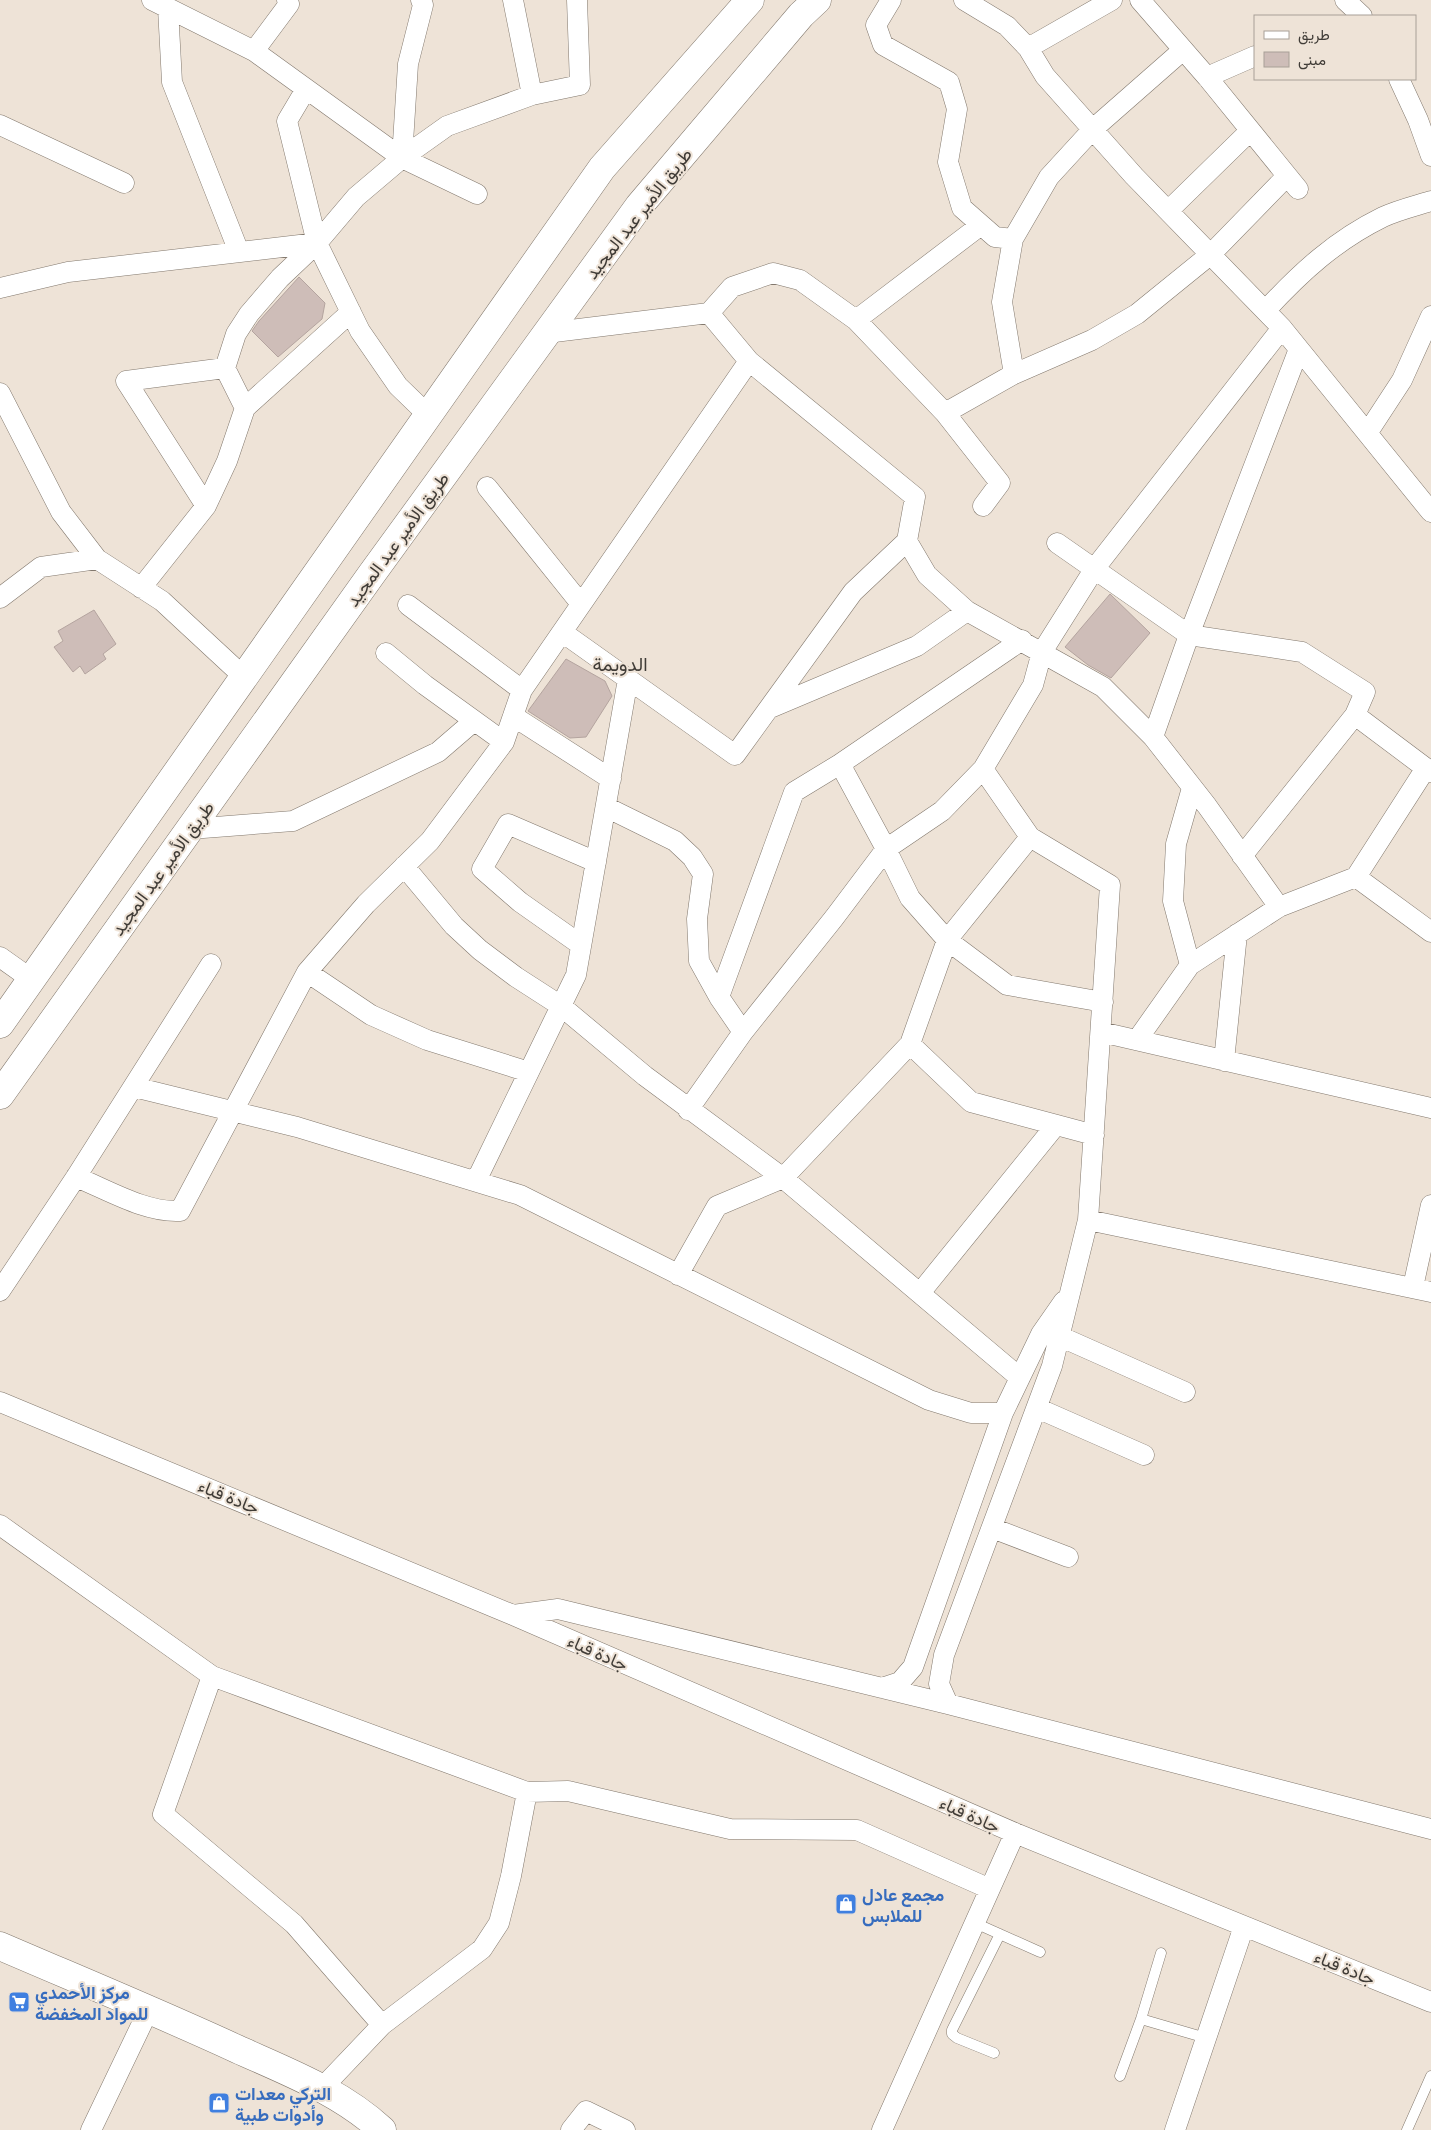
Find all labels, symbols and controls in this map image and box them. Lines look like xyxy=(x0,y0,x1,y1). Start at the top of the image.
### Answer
legend xyxy=(1254,15,1416,80)
text: طريق xyxy=(1298,24,1330,45)
text: مبنى xyxy=(1298,49,1326,70)
street label: طريق الأمير عبد المجيد xyxy=(579,142,697,284)
street label: طريق الأمير عبد المجيد xyxy=(340,467,454,611)
district label: الدويمة xyxy=(592,651,648,677)
street label: طريق الأمير عبد المجيد xyxy=(105,796,219,940)
street label: جادة قباء xyxy=(195,1473,263,1519)
street label: جادة قباء xyxy=(564,1628,632,1676)
street label: جادة قباء xyxy=(936,1790,1004,1838)
place label: مجمع عادل للملابس xyxy=(862,1882,945,1927)
shop icon: مجمع عادل للملابس xyxy=(834,1892,858,1916)
street label: جادة قباء xyxy=(1311,1944,1379,1990)
place label: مركز الأحمدي للمواد المخفضة xyxy=(35,1980,149,2025)
supermarket icon: مركز الأحمدي للمواد المخفضة xyxy=(7,1990,31,2014)
place label: التركي معدات وأدوات طبية xyxy=(235,2081,331,2126)
shop icon: التركي معدات وأدوات طبية xyxy=(207,2091,231,2115)

